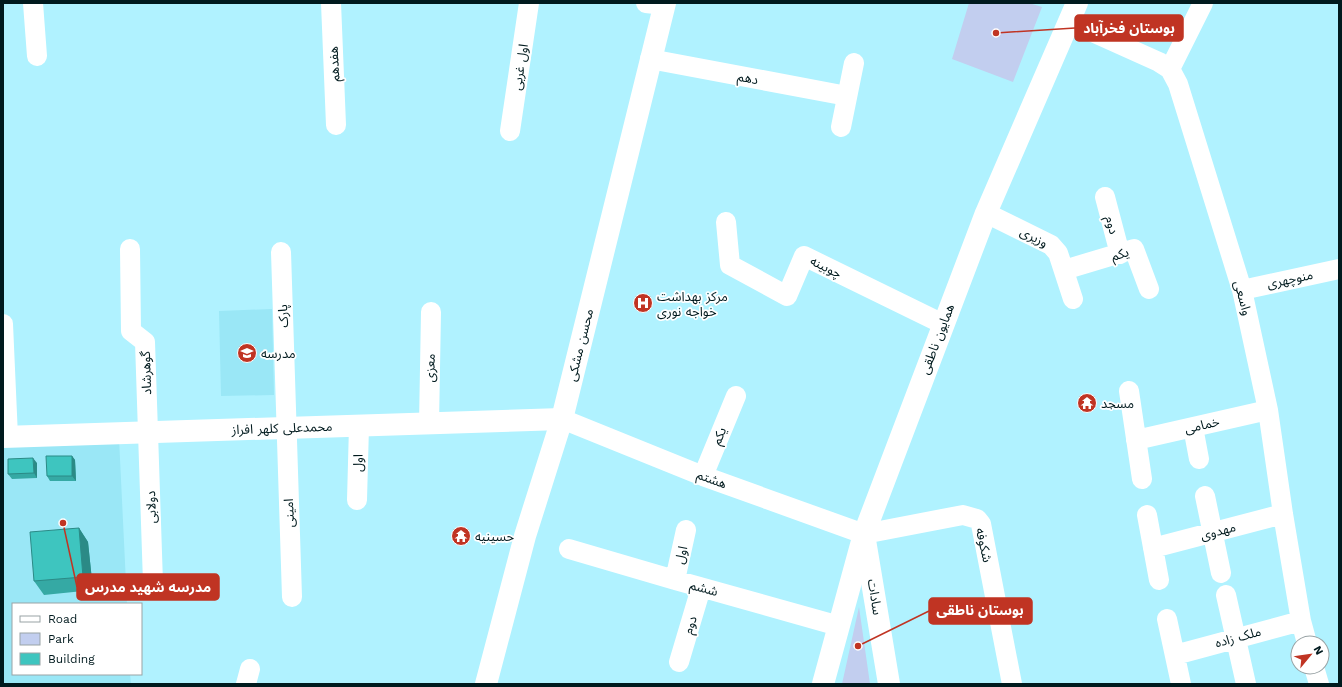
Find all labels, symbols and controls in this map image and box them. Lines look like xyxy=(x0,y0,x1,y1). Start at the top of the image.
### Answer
callout: بوستان فخرآباد xyxy=(1075,15,1183,41)
text: بوستان فخرآباد xyxy=(1083,20,1175,37)
street label: اول غربی xyxy=(509,43,532,91)
street label: هفدهم xyxy=(326,46,345,82)
street label: دهم xyxy=(736,69,760,90)
street label: دوم xyxy=(1100,214,1122,236)
street label: وزیری xyxy=(1017,224,1051,251)
street label: یکم xyxy=(1109,244,1132,267)
street label: چوبینه xyxy=(807,253,844,283)
street label: منوچهری xyxy=(1266,267,1315,293)
street label: واسعی xyxy=(1230,279,1255,317)
place label: مرکز بهداشت خواجه نوری xyxy=(657,289,728,320)
hospital icon: مرکز بهداشت خواجه نوری xyxy=(632,292,654,314)
street label: همایون ناطقی xyxy=(917,302,958,377)
street label: پارک xyxy=(275,304,293,328)
street label: محسن مشکی xyxy=(564,307,597,383)
school or university icon: مدرسه xyxy=(236,342,258,364)
place label: مدرسه xyxy=(261,346,296,361)
street label: گوهرشاد xyxy=(138,350,154,395)
street label: معزی xyxy=(422,353,439,382)
temple icon: مسجد xyxy=(1076,392,1098,414)
place label: مسجد xyxy=(1101,396,1134,411)
street label: خمامی xyxy=(1183,414,1221,437)
street label: محمدعلی کلهر افراز xyxy=(230,419,333,438)
street label: یکم xyxy=(709,425,732,448)
street label: اول xyxy=(350,454,367,472)
street label: هشتم xyxy=(694,467,729,494)
street label: دولابی xyxy=(143,490,160,524)
street label: امینی xyxy=(281,498,298,528)
street label: مهدوی xyxy=(1199,519,1238,544)
temple icon: حسینیه xyxy=(450,525,472,547)
street label: شکوفه xyxy=(973,526,995,564)
place label: حسینیه xyxy=(475,529,515,544)
street label: اول xyxy=(672,545,691,566)
callout: مدرسه شهید مدرس xyxy=(77,574,219,600)
street label: ششم xyxy=(687,577,720,602)
street label: سادات xyxy=(865,578,885,616)
text: مدرسه شهید مدرس xyxy=(85,579,211,596)
callout: بوستان ناطقی xyxy=(929,598,1032,624)
text: بوستان ناطقی xyxy=(936,602,1024,618)
legend xyxy=(12,603,142,675)
text: Road xyxy=(48,612,77,626)
street label: دوم xyxy=(680,614,702,636)
street label: ملک زاده xyxy=(1213,624,1263,650)
text: Park xyxy=(48,632,74,646)
north arrow xyxy=(1290,635,1330,675)
text: N xyxy=(1311,644,1326,657)
text: Building xyxy=(48,652,95,666)

